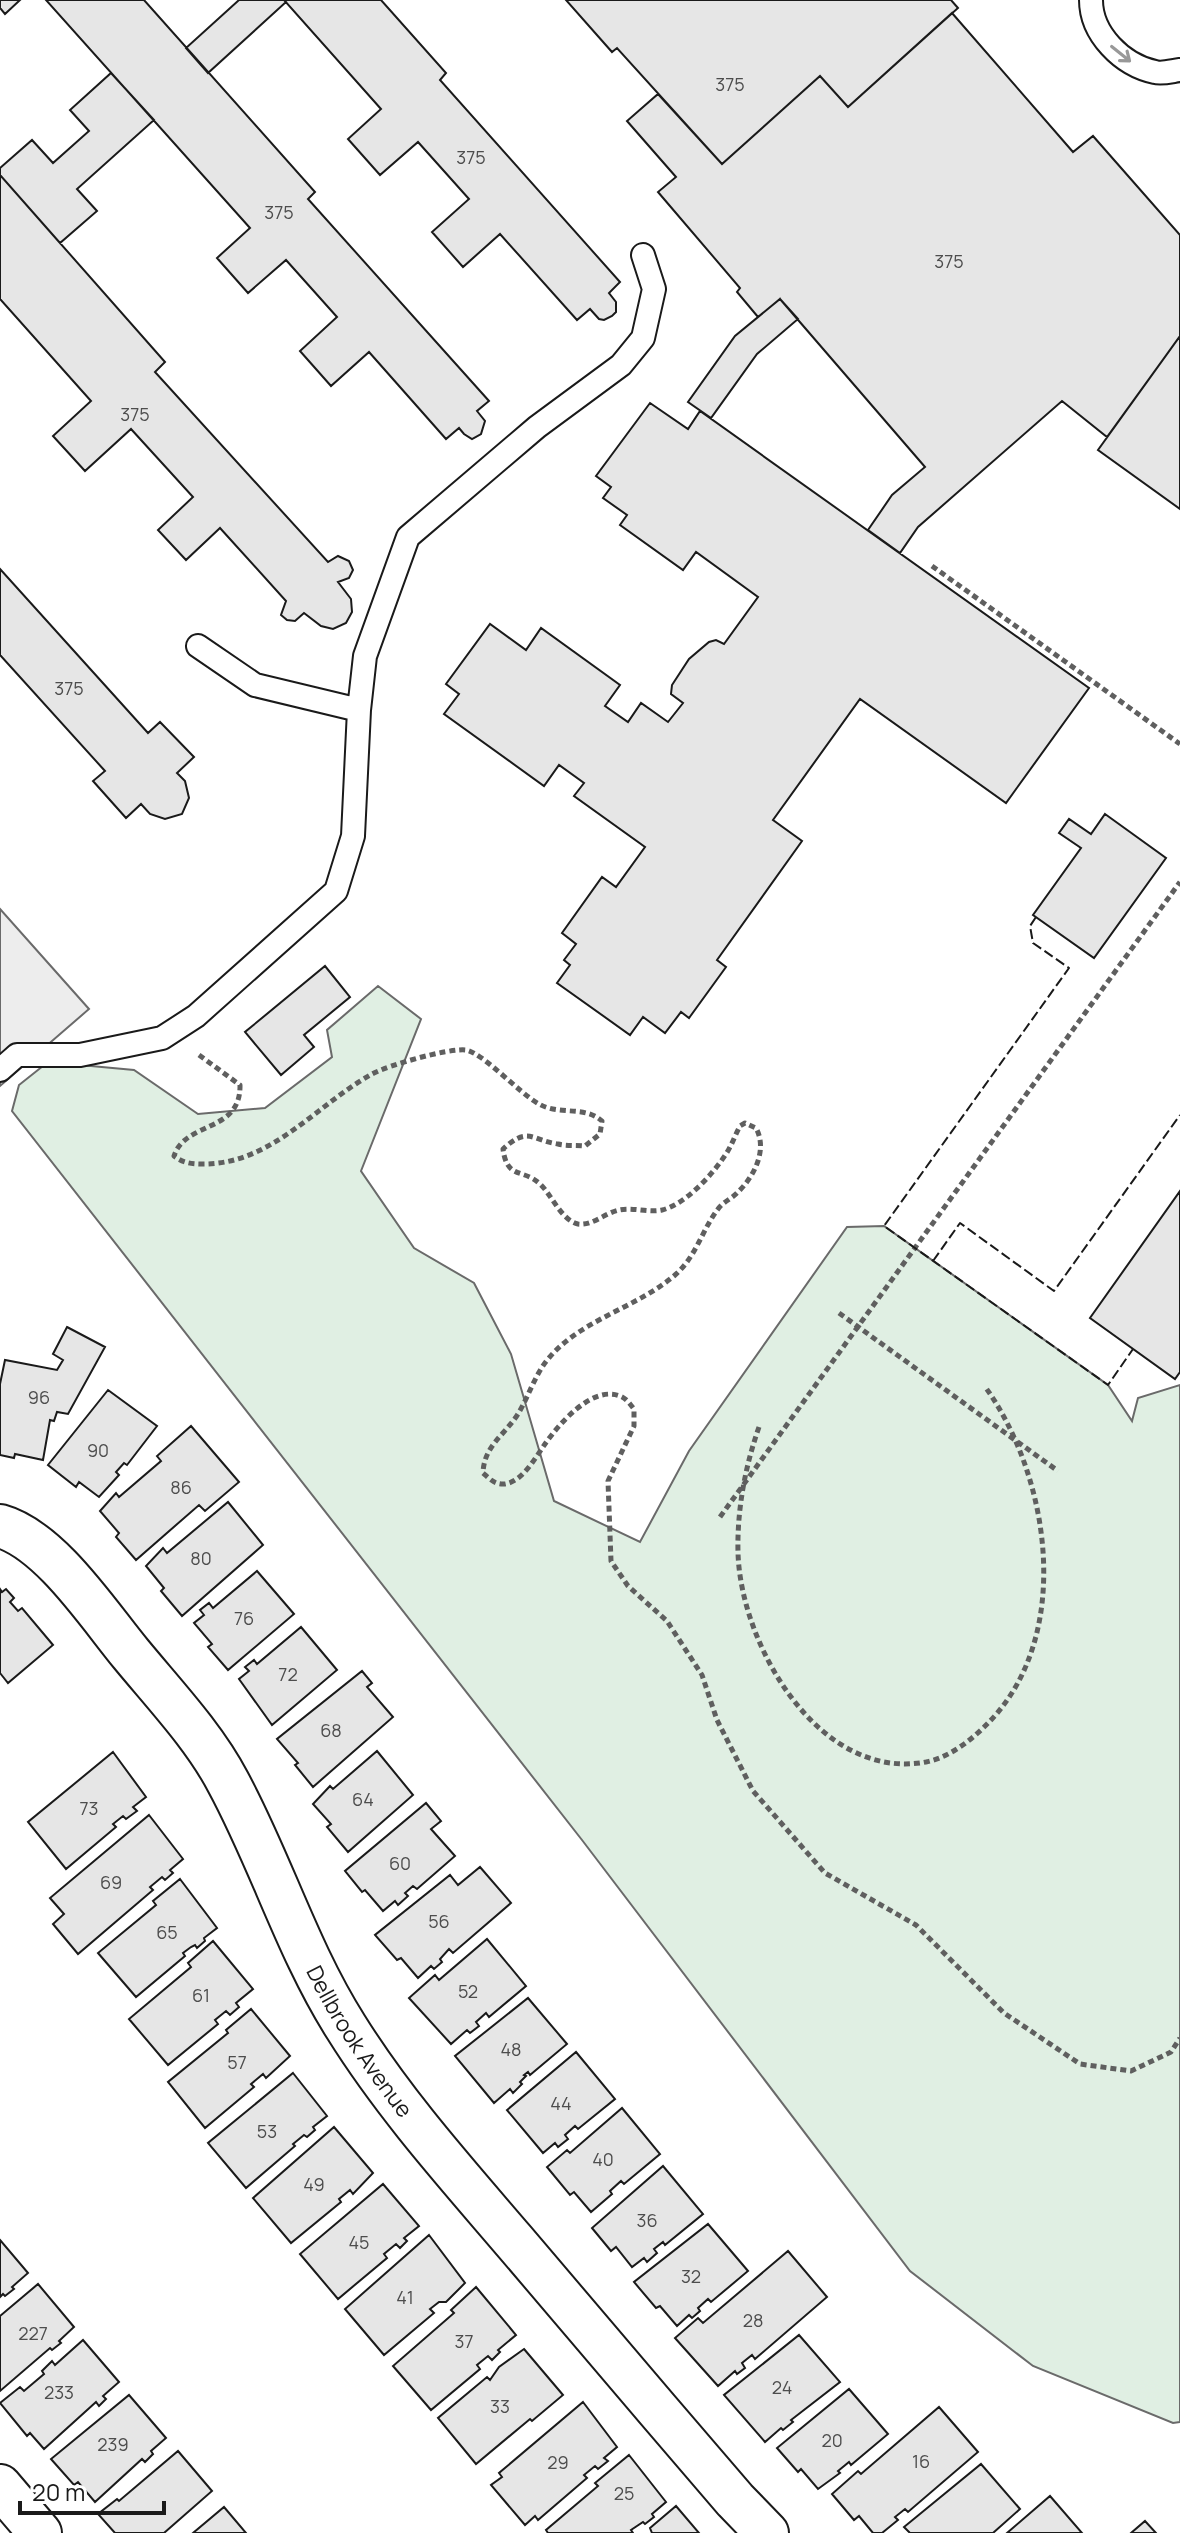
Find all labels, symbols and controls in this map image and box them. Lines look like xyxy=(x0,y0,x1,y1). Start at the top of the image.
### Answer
one-way arrow xyxy=(1110,45,1131,62)
house number: 375 xyxy=(715,72,745,96)
house number: 375 xyxy=(456,145,486,169)
house number: 375 xyxy=(264,200,294,224)
house number: 375 xyxy=(934,249,964,273)
house number: 375 xyxy=(120,402,150,426)
house number: 375 xyxy=(54,676,84,700)
house number: 96 xyxy=(28,1385,50,1409)
house number: 90 xyxy=(87,1438,109,1462)
house number: 86 xyxy=(170,1475,192,1499)
house number: 80 xyxy=(190,1546,212,1570)
house number: 76 xyxy=(234,1606,254,1630)
house number: 72 xyxy=(278,1662,298,1686)
house number: 68 xyxy=(320,1718,342,1742)
house number: 64 xyxy=(352,1787,374,1811)
house number: 73 xyxy=(80,1796,99,1820)
house number: 60 xyxy=(389,1851,411,1875)
house number: 69 xyxy=(100,1870,122,1894)
house number: 56 xyxy=(428,1909,450,1933)
house number: 65 xyxy=(156,1920,178,1944)
street label: Dellbrook Avenue xyxy=(299,1960,420,2124)
house number: 52 xyxy=(458,1979,478,2003)
house number: 61 xyxy=(192,1983,210,2007)
house number: 48 xyxy=(500,2037,522,2061)
house number: 57 xyxy=(227,2050,247,2074)
house number: 44 xyxy=(550,2091,572,2115)
house number: 53 xyxy=(257,2119,277,2143)
house number: 40 xyxy=(592,2147,614,2171)
house number: 49 xyxy=(303,2172,325,2196)
house number: 36 xyxy=(636,2208,658,2232)
house number: 45 xyxy=(348,2230,370,2254)
house number: 32 xyxy=(681,2264,701,2288)
house number: 41 xyxy=(396,2285,414,2309)
house number: 28 xyxy=(743,2308,763,2332)
house number: 227 xyxy=(18,2321,48,2345)
house number: 37 xyxy=(455,2329,474,2353)
house number: 24 xyxy=(772,2375,792,2399)
house number: 233 xyxy=(44,2380,74,2404)
house number: 33 xyxy=(490,2394,510,2418)
house number: 20 xyxy=(821,2428,843,2452)
house number: 239 xyxy=(97,2432,129,2456)
house number: 16 xyxy=(912,2449,930,2473)
house number: 29 xyxy=(547,2450,569,2474)
scale bar xyxy=(20,2465,164,2515)
text: 20 m xyxy=(32,2475,85,2508)
house number: 25 xyxy=(614,2481,634,2505)

